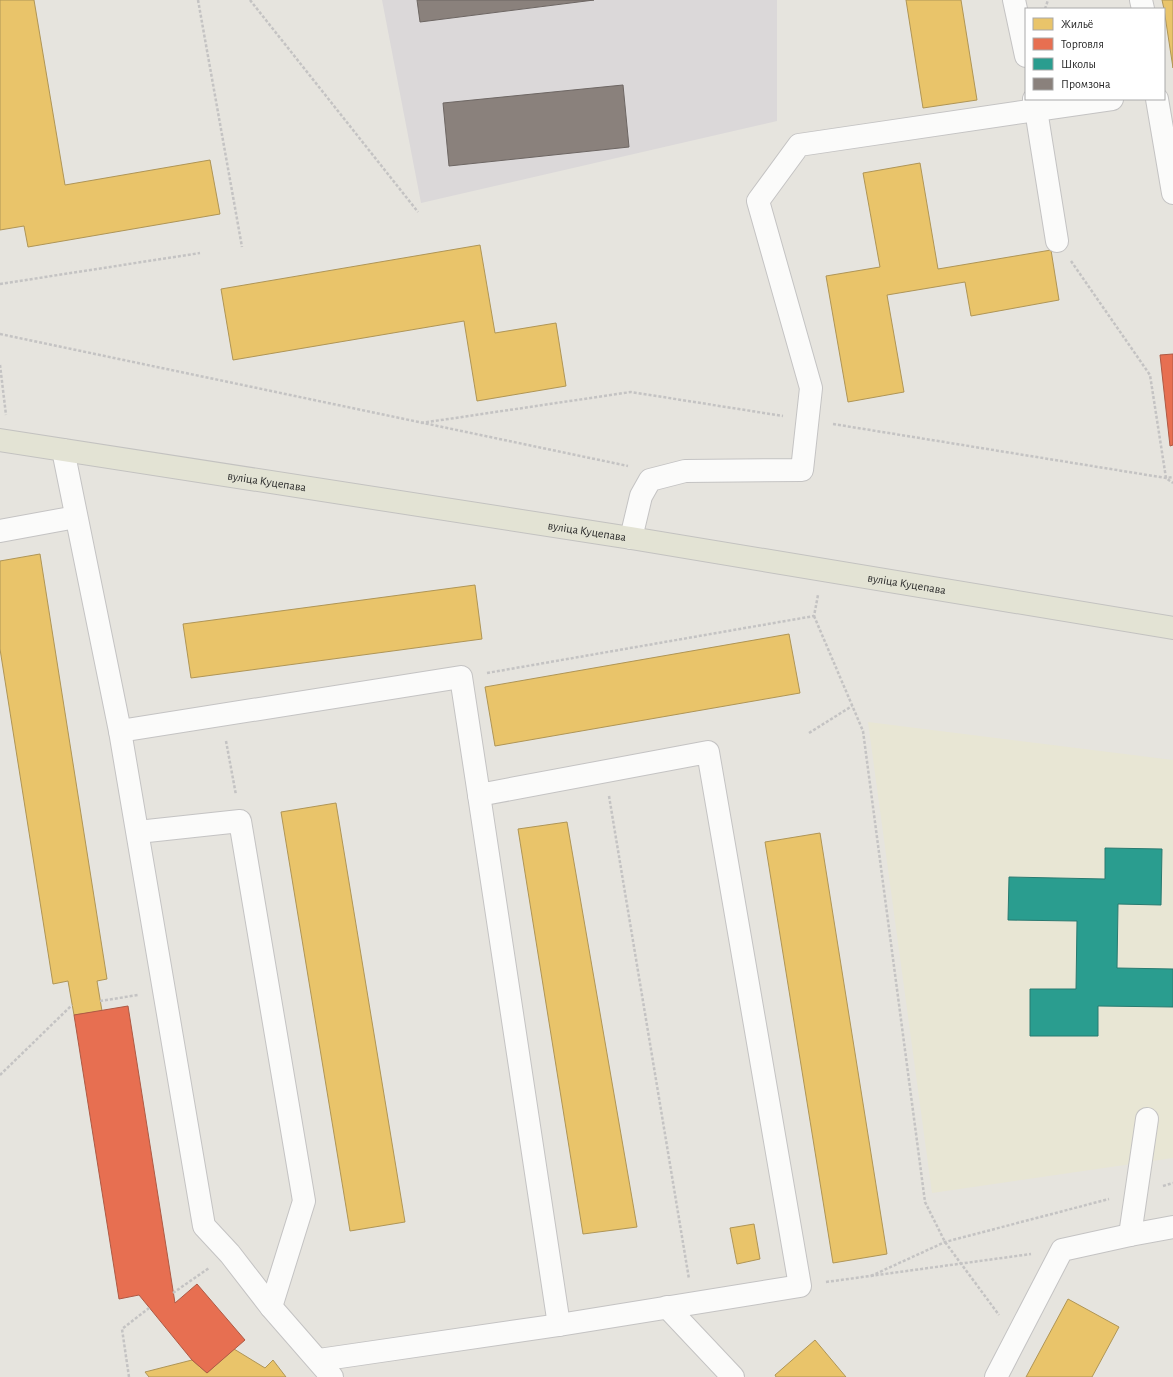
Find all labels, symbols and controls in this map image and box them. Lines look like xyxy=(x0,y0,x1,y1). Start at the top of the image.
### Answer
legend xyxy=(1025,8,1165,100)
text: Жильё xyxy=(1061,18,1093,30)
text: Торговля xyxy=(1061,38,1104,50)
text: Школы xyxy=(1061,58,1096,70)
text: Промзона xyxy=(1061,78,1111,90)
street label: вуліца Куцепава xyxy=(227,469,307,494)
street label: вуліца Куцепава xyxy=(547,519,628,543)
street label: вуліца Куцепава xyxy=(867,571,947,596)

